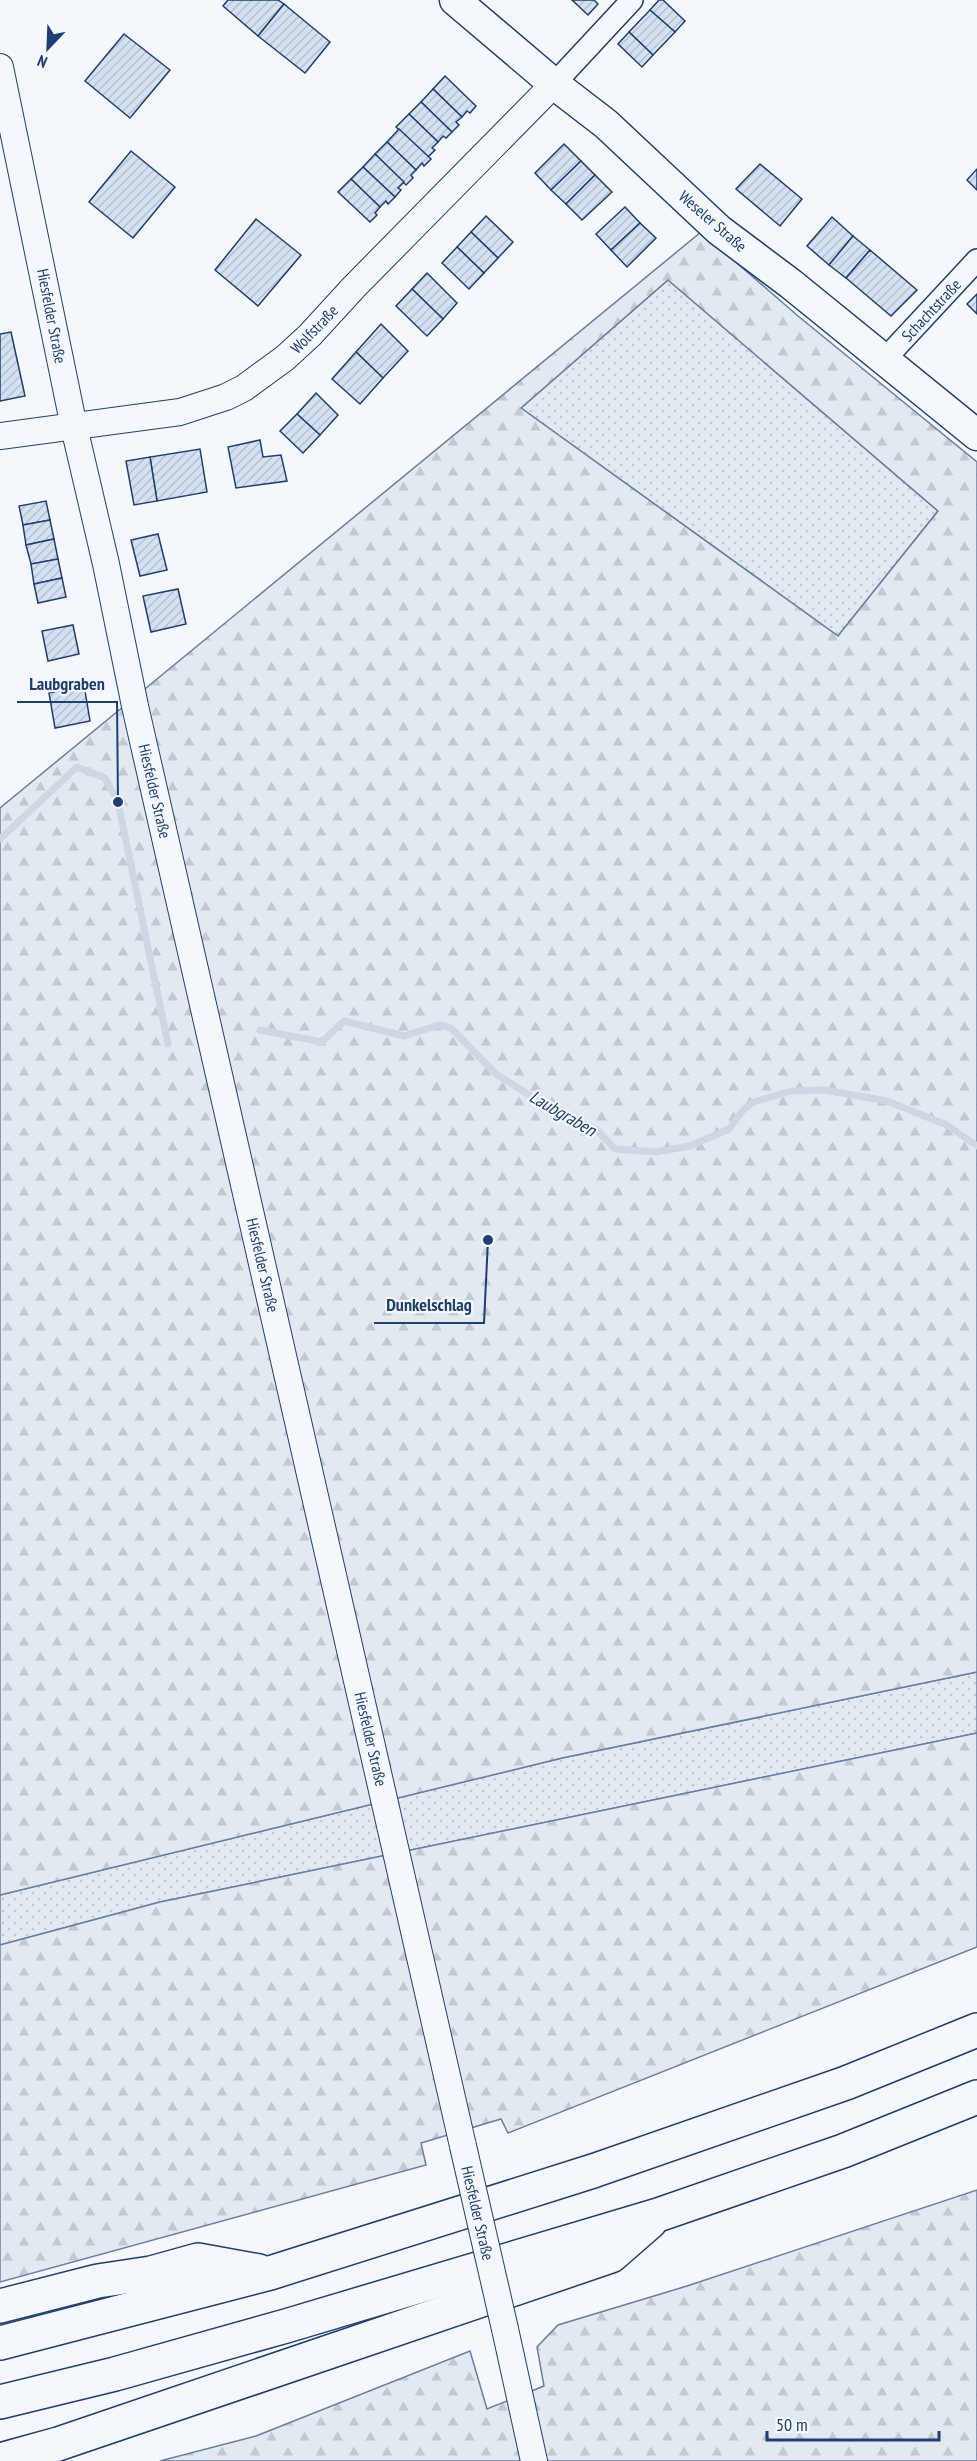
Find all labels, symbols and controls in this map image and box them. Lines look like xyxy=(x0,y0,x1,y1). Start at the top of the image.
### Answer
north arrow xyxy=(18,18,78,78)
text: N xyxy=(34,51,50,73)
street label: Weseler Straße xyxy=(675,186,751,256)
street label: Hiesfelder Straße xyxy=(33,267,71,365)
street label: Schachtstraße xyxy=(897,275,965,345)
street label: Wolfstraße xyxy=(286,300,342,358)
callout: Laubgraben xyxy=(17,666,117,702)
text: Laubgraben xyxy=(29,672,105,695)
street label: Hiesfelder Straße xyxy=(134,742,176,840)
water label: Laubgraben xyxy=(526,1085,601,1142)
street label: Hiesfelder Straße xyxy=(242,1216,284,1314)
callout: Dunkelschlag xyxy=(374,1287,484,1323)
text: Dunkelschlag xyxy=(386,1293,472,1316)
street label: Hiesfelder Straße xyxy=(350,1690,392,1788)
street label: Hiesfelder Straße xyxy=(457,2164,499,2262)
scale bar xyxy=(767,2404,940,2442)
text: 50 m xyxy=(776,2413,808,2436)

